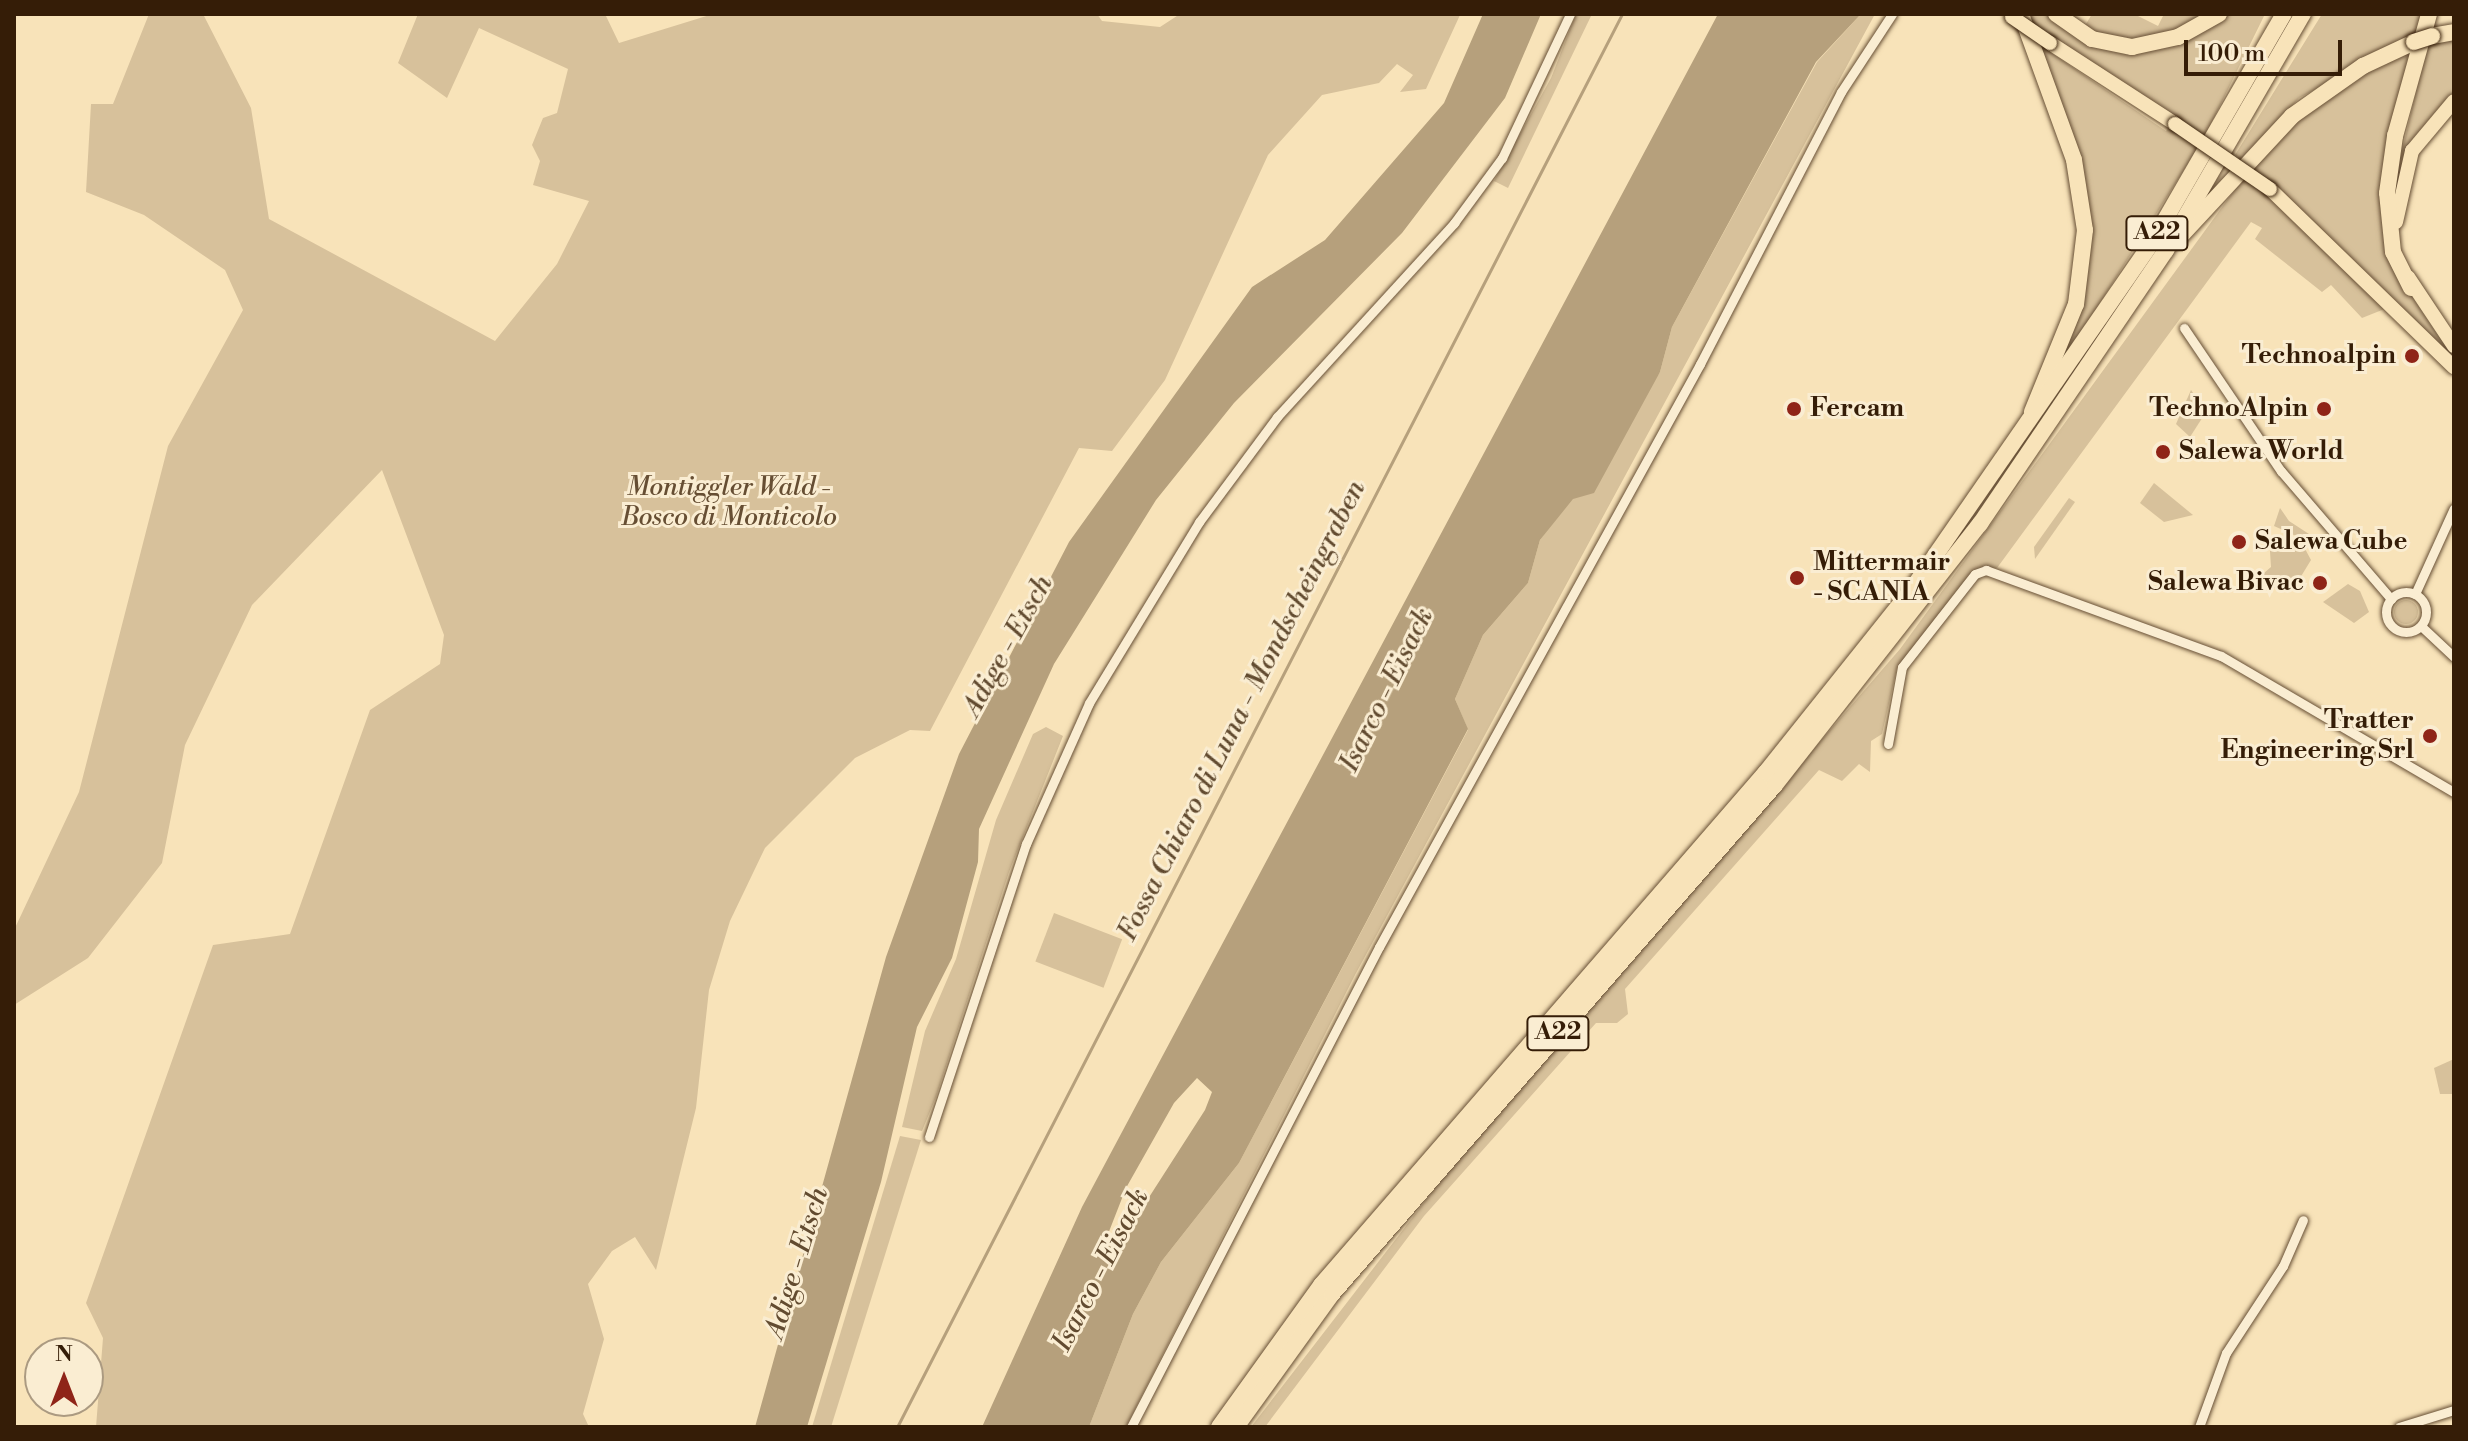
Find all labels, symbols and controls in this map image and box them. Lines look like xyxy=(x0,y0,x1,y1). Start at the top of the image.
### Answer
scale bar xyxy=(2188,24,2346,74)
text: 100 m xyxy=(2198,39,2265,69)
road number: A22 xyxy=(2125,213,2189,253)
place label: Technoalpin xyxy=(2242,340,2396,372)
marker: Technoalpin xyxy=(2403,347,2421,365)
place label: Fercam xyxy=(1810,393,1904,425)
place label: TechnoAlpin xyxy=(2149,393,2308,425)
marker: Fercam xyxy=(1785,400,1803,418)
marker: TechnoAlpin xyxy=(2315,400,2333,418)
place label: Salewa World xyxy=(2179,436,2344,468)
marker: Salewa World xyxy=(2154,443,2172,461)
park label: Montiggler Wald - Bosco di Monticolo xyxy=(621,472,837,534)
water label: Fossa Chiaro di Luna - Mondscheingraben xyxy=(1111,475,1373,947)
place label: Salewa Cube xyxy=(2255,526,2407,558)
marker: Salewa Cube xyxy=(2230,533,2248,551)
place label: Mittermair - SCANIA xyxy=(1813,547,1951,608)
place label: Salewa Bivac xyxy=(2148,567,2304,599)
water label: Adige - Etsch xyxy=(955,569,1061,723)
marker: Mittermair - SCANIA xyxy=(1788,569,1806,587)
marker: Salewa Bivac xyxy=(2311,574,2329,592)
water label: Isarco - Eisack xyxy=(1333,602,1441,778)
place label: Tratter Engineering Srl xyxy=(2220,705,2414,766)
marker: Tratter Engineering Srl xyxy=(2421,727,2439,745)
road number: A22 xyxy=(1526,1013,1590,1053)
water label: Adige - Etsch xyxy=(758,1183,836,1343)
water label: Isarco - Eisack xyxy=(1046,1183,1156,1357)
north arrow xyxy=(24,1337,104,1417)
text: N xyxy=(55,1341,73,1368)

